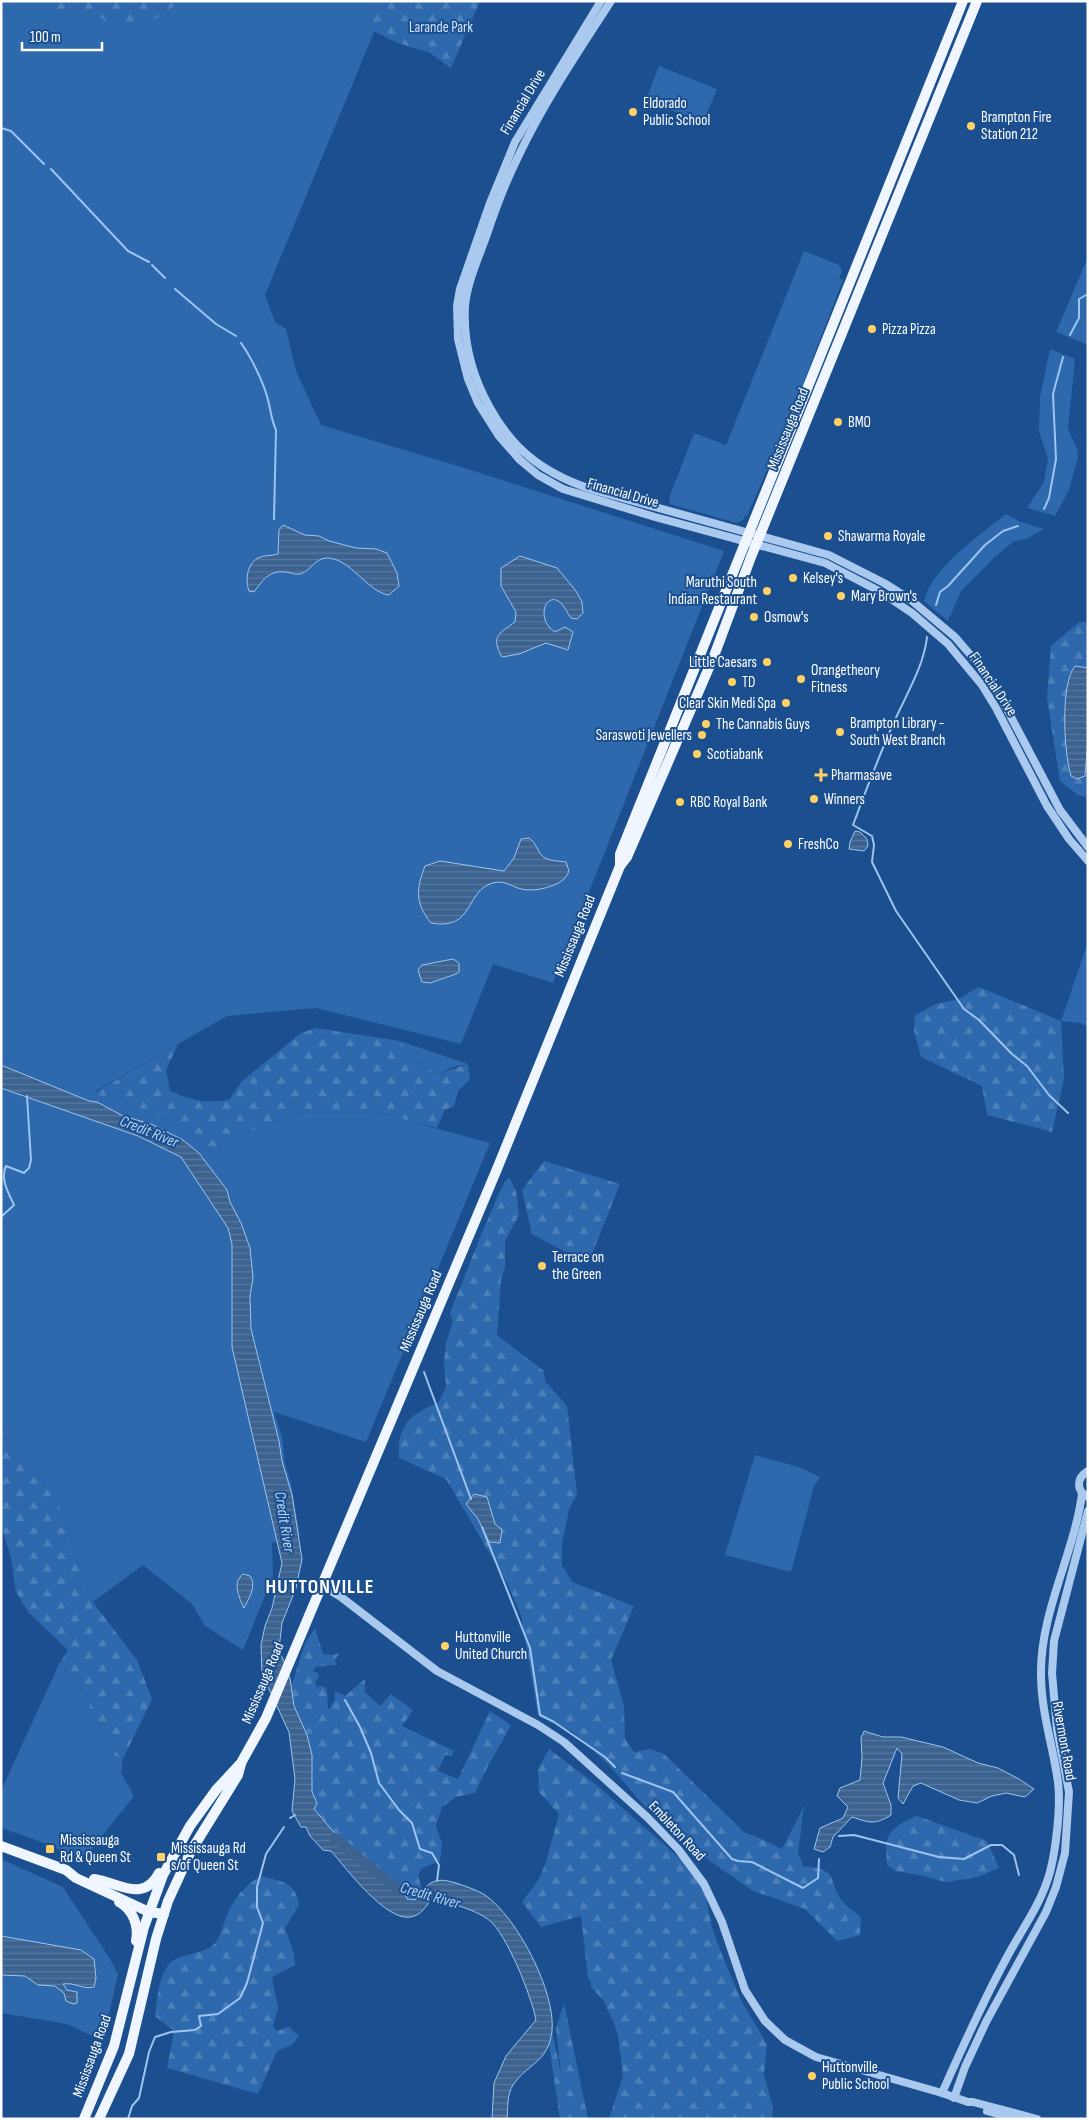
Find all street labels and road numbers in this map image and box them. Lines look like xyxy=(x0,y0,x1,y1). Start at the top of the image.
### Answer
street label: Financial Drive xyxy=(496,66,550,138)
street label: Mississauga Road xyxy=(763,385,813,473)
street label: Financial Drive xyxy=(585,474,661,512)
street label: Financial Drive xyxy=(965,648,1021,720)
street label: Mississauga Road xyxy=(550,892,600,980)
street label: Mississauga Road xyxy=(395,1267,447,1355)
street label: Mississauga Road xyxy=(237,1639,289,1727)
street label: Rivermont Road xyxy=(1048,1700,1080,1782)
street label: Embleton Road xyxy=(644,1797,710,1865)
street label: Mississauga Road xyxy=(68,2012,116,2100)

